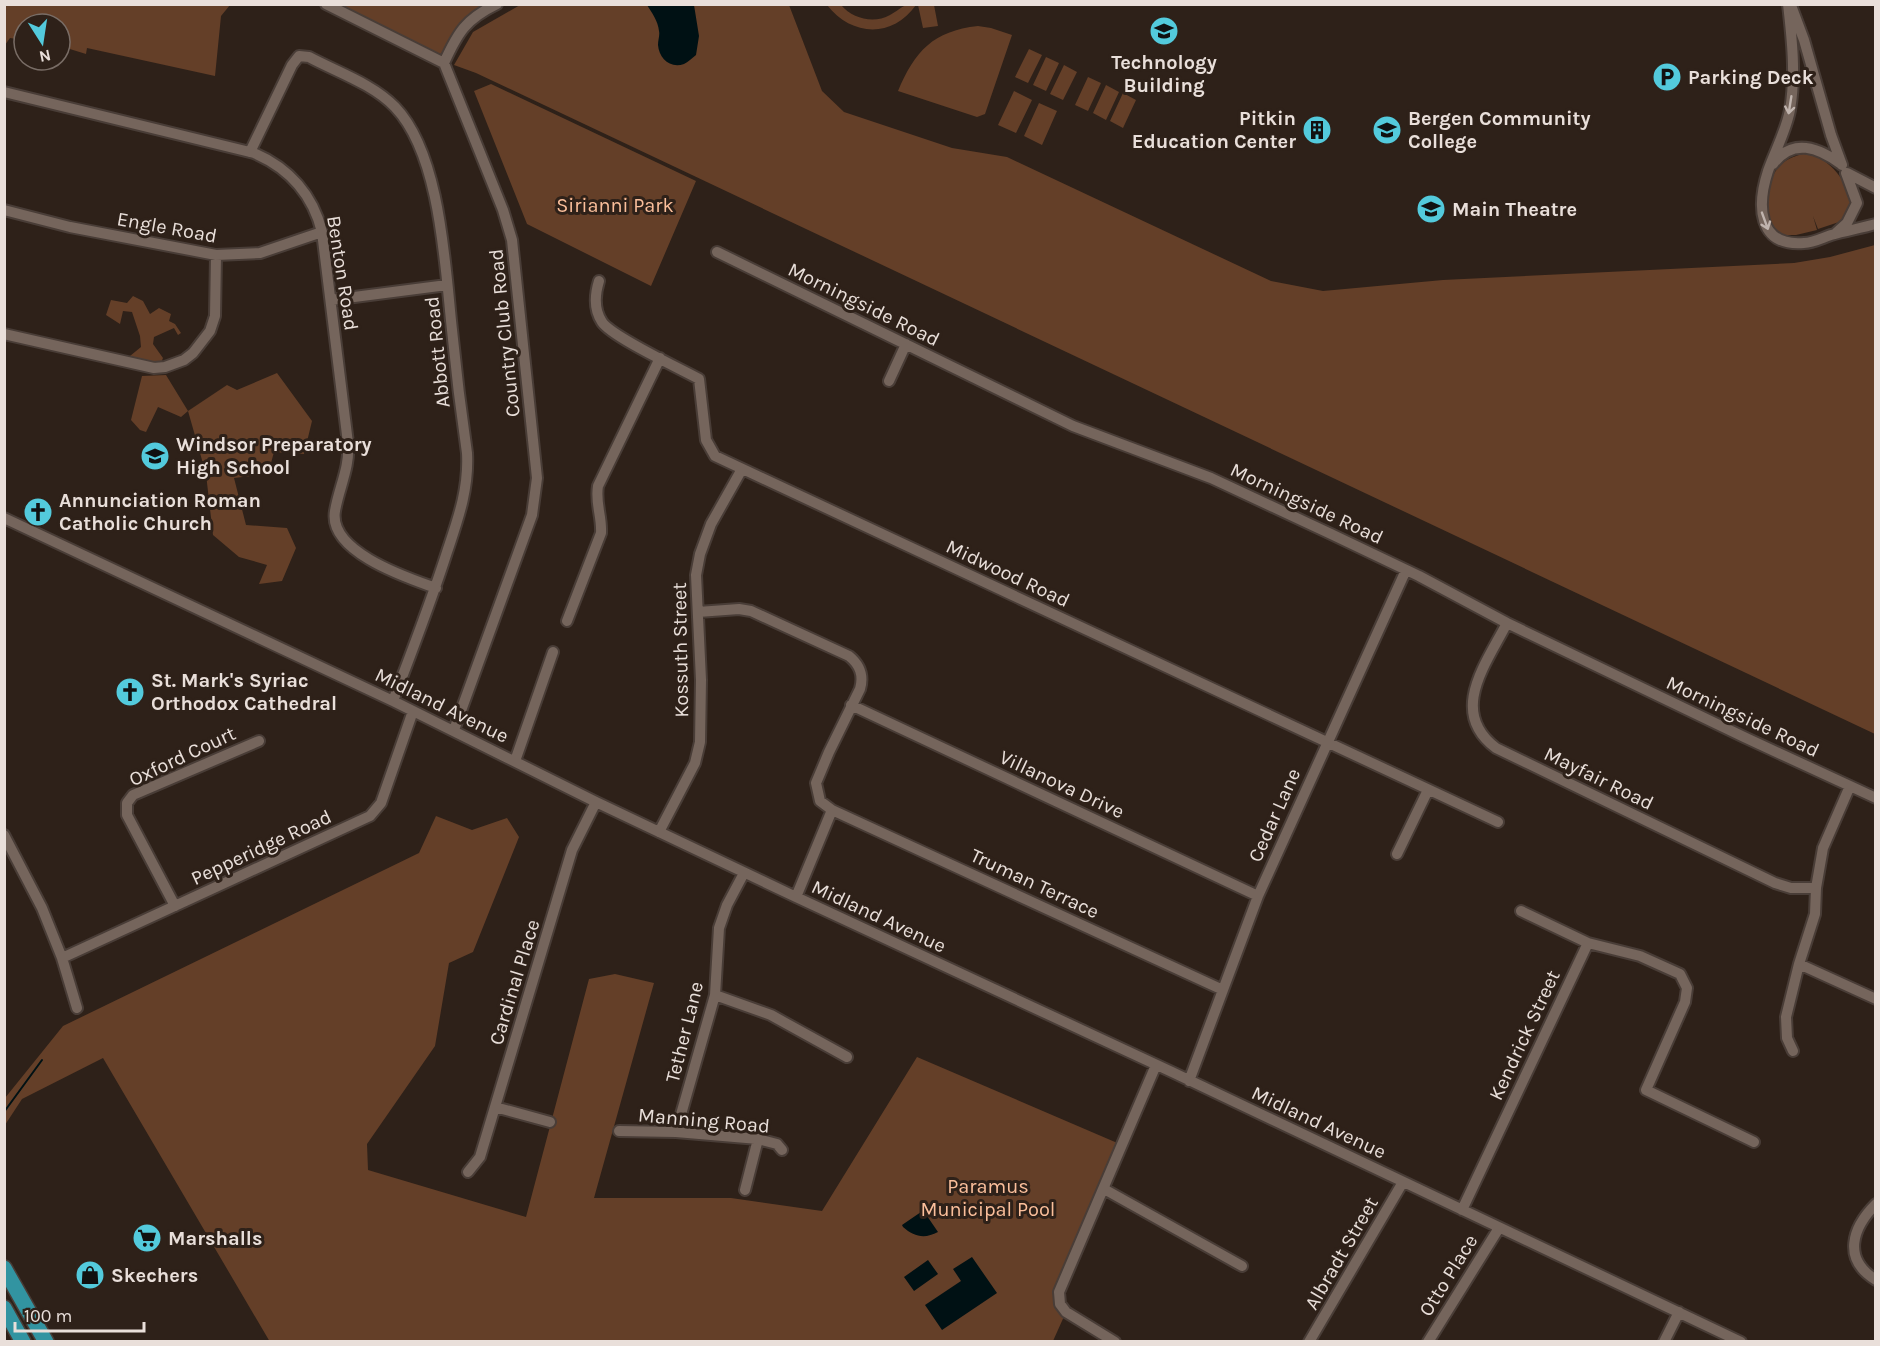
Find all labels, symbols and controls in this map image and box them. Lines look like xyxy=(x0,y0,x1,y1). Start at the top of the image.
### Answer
north arrow xyxy=(12,12,72,72)
school or university icon: Technology Building xyxy=(1148,15,1180,47)
text: N xyxy=(37,46,53,67)
place label: Technology Building xyxy=(1111,51,1217,97)
parking icon: Parking Deck xyxy=(1651,61,1683,93)
place label: Parking Deck xyxy=(1688,66,1814,89)
one-way arrow xyxy=(1784,94,1795,114)
place label: Pitkin Education Center xyxy=(1132,107,1296,153)
place label: Bergen Community College xyxy=(1408,107,1590,153)
building icon: Pitkin Education Center xyxy=(1301,114,1333,146)
school or university icon: Bergen Community College xyxy=(1371,114,1403,146)
school or university icon: Main Theatre xyxy=(1415,193,1447,225)
park label: Sirianni Park xyxy=(556,194,674,217)
place label: Main Theatre xyxy=(1452,198,1577,221)
street label: Engle Road xyxy=(115,207,219,248)
one-way arrow xyxy=(1760,211,1771,229)
street label: Benton Road xyxy=(322,214,363,332)
street label: Country Club Road xyxy=(484,248,525,418)
street label: Morningside Road xyxy=(784,258,943,351)
street label: Abbott Road xyxy=(420,295,455,409)
place label: Windsor Preparatory High School xyxy=(176,433,372,479)
school or university icon: Windsor Preparatory High School xyxy=(139,440,171,472)
street label: Morningside Road xyxy=(1227,458,1387,549)
place label: Annunciation Roman Catholic Church xyxy=(59,489,261,535)
church icon: Annunciation Roman Catholic Church xyxy=(22,496,54,528)
street label: Midwood Road xyxy=(942,535,1073,612)
street label: Kossuth Street xyxy=(668,582,693,718)
street label: Midland Avenue xyxy=(371,663,512,748)
place label: St. Mark's Syriac Orthodox Cathedral xyxy=(151,669,337,715)
street label: Morningside Road xyxy=(1663,671,1823,762)
church icon: St. Mark's Syriac Orthodox Cathedral xyxy=(114,676,146,708)
street label: Oxford Court xyxy=(125,722,240,791)
street label: Mayfair Road xyxy=(1540,742,1657,815)
street label: Villanova Drive xyxy=(996,746,1128,823)
street label: Cedar Lane xyxy=(1244,765,1305,866)
street label: Pepperidge Road xyxy=(187,805,335,890)
street label: Truman Terrace xyxy=(967,844,1103,923)
street label: Midland Avenue xyxy=(808,875,950,958)
street label: Cardinal Place xyxy=(484,917,544,1048)
street label: Kendrick Street xyxy=(1484,966,1565,1104)
street label: Tether Lane xyxy=(661,979,708,1085)
street label: Midland Avenue xyxy=(1248,1081,1390,1164)
street label: Manning Road xyxy=(637,1103,771,1138)
park label: Paramus Municipal Pool xyxy=(921,1175,1055,1221)
street label: Albradt Street xyxy=(1300,1192,1383,1314)
supermarket icon: Marshalls xyxy=(131,1222,163,1254)
place label: Marshalls xyxy=(168,1227,262,1250)
street label: Otto Place xyxy=(1414,1230,1483,1320)
shop icon: Skechers xyxy=(74,1259,106,1291)
place label: Skechers xyxy=(111,1264,198,1287)
scale bar xyxy=(15,1295,144,1333)
text: 100 m xyxy=(24,1305,72,1327)

